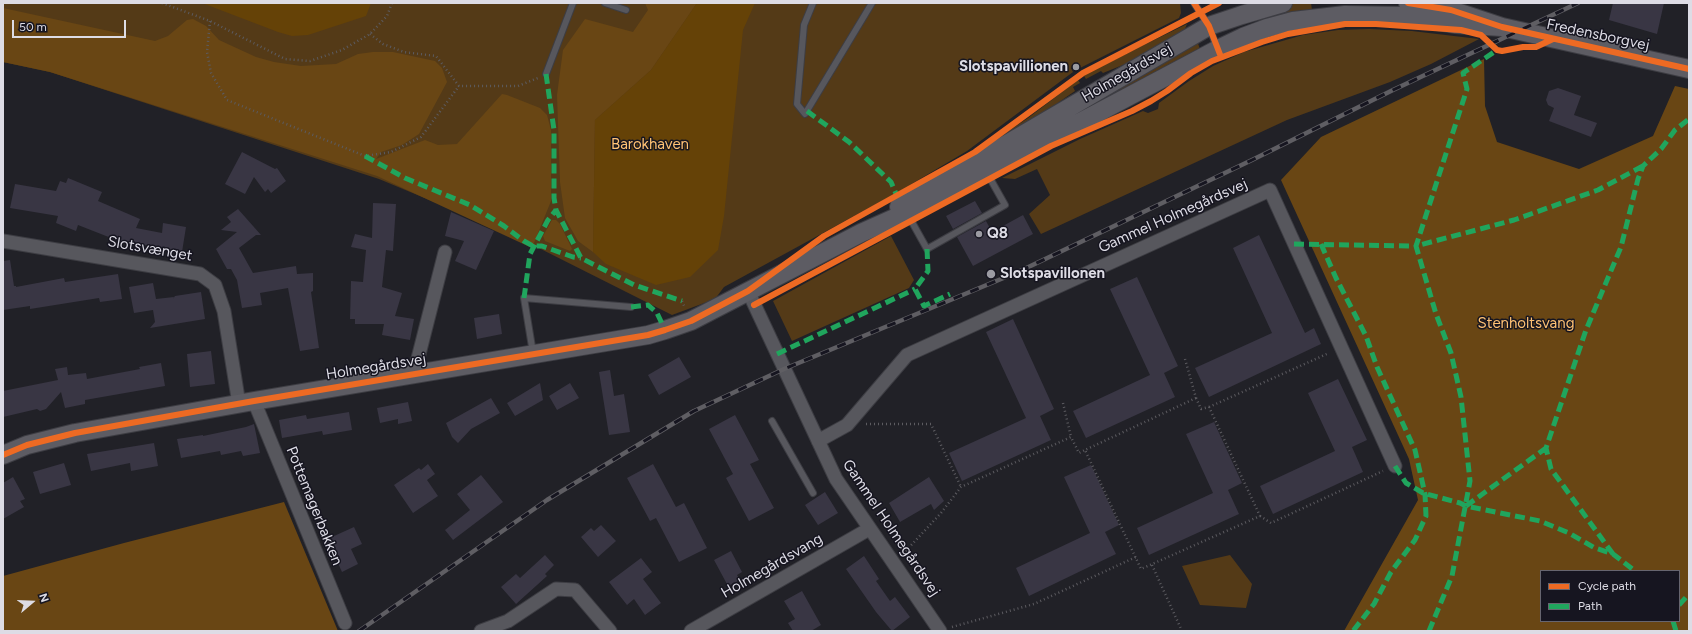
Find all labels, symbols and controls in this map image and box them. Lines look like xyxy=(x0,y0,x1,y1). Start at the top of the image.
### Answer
scale bar xyxy=(14,12,128,38)
street label: Fredensborgvej xyxy=(1545,15,1651,55)
text: 50 m xyxy=(19,20,47,34)
street label: Holmegårdsvej xyxy=(1079,40,1175,106)
place label: Slotspavillionen xyxy=(959,58,1068,76)
marker: Slotspavillionen xyxy=(1071,62,1081,72)
park label: Barokhaven xyxy=(611,136,689,154)
street label: Gammel Holmegårdsvej xyxy=(1096,175,1250,257)
place label: Q8 xyxy=(987,225,1008,243)
marker: Q8 xyxy=(974,229,984,239)
street label: Slotsvænget xyxy=(106,233,194,265)
place label: Slotspavillonen xyxy=(1000,265,1105,283)
marker: Slotspavillonen xyxy=(985,268,997,280)
park label: Stenholtsvang xyxy=(1478,315,1574,333)
street label: Holmegårdsvej xyxy=(325,350,427,384)
street label: Pottemagerbakken xyxy=(282,444,346,568)
street label: Gammel Holmegårdsvej xyxy=(838,456,944,600)
street label: Holmegårdsvang xyxy=(718,530,826,602)
legend xyxy=(1540,570,1680,622)
text: Cycle path xyxy=(1578,579,1636,593)
north arrow xyxy=(12,582,52,622)
text: N xyxy=(36,592,51,604)
text: Path xyxy=(1578,599,1602,613)

